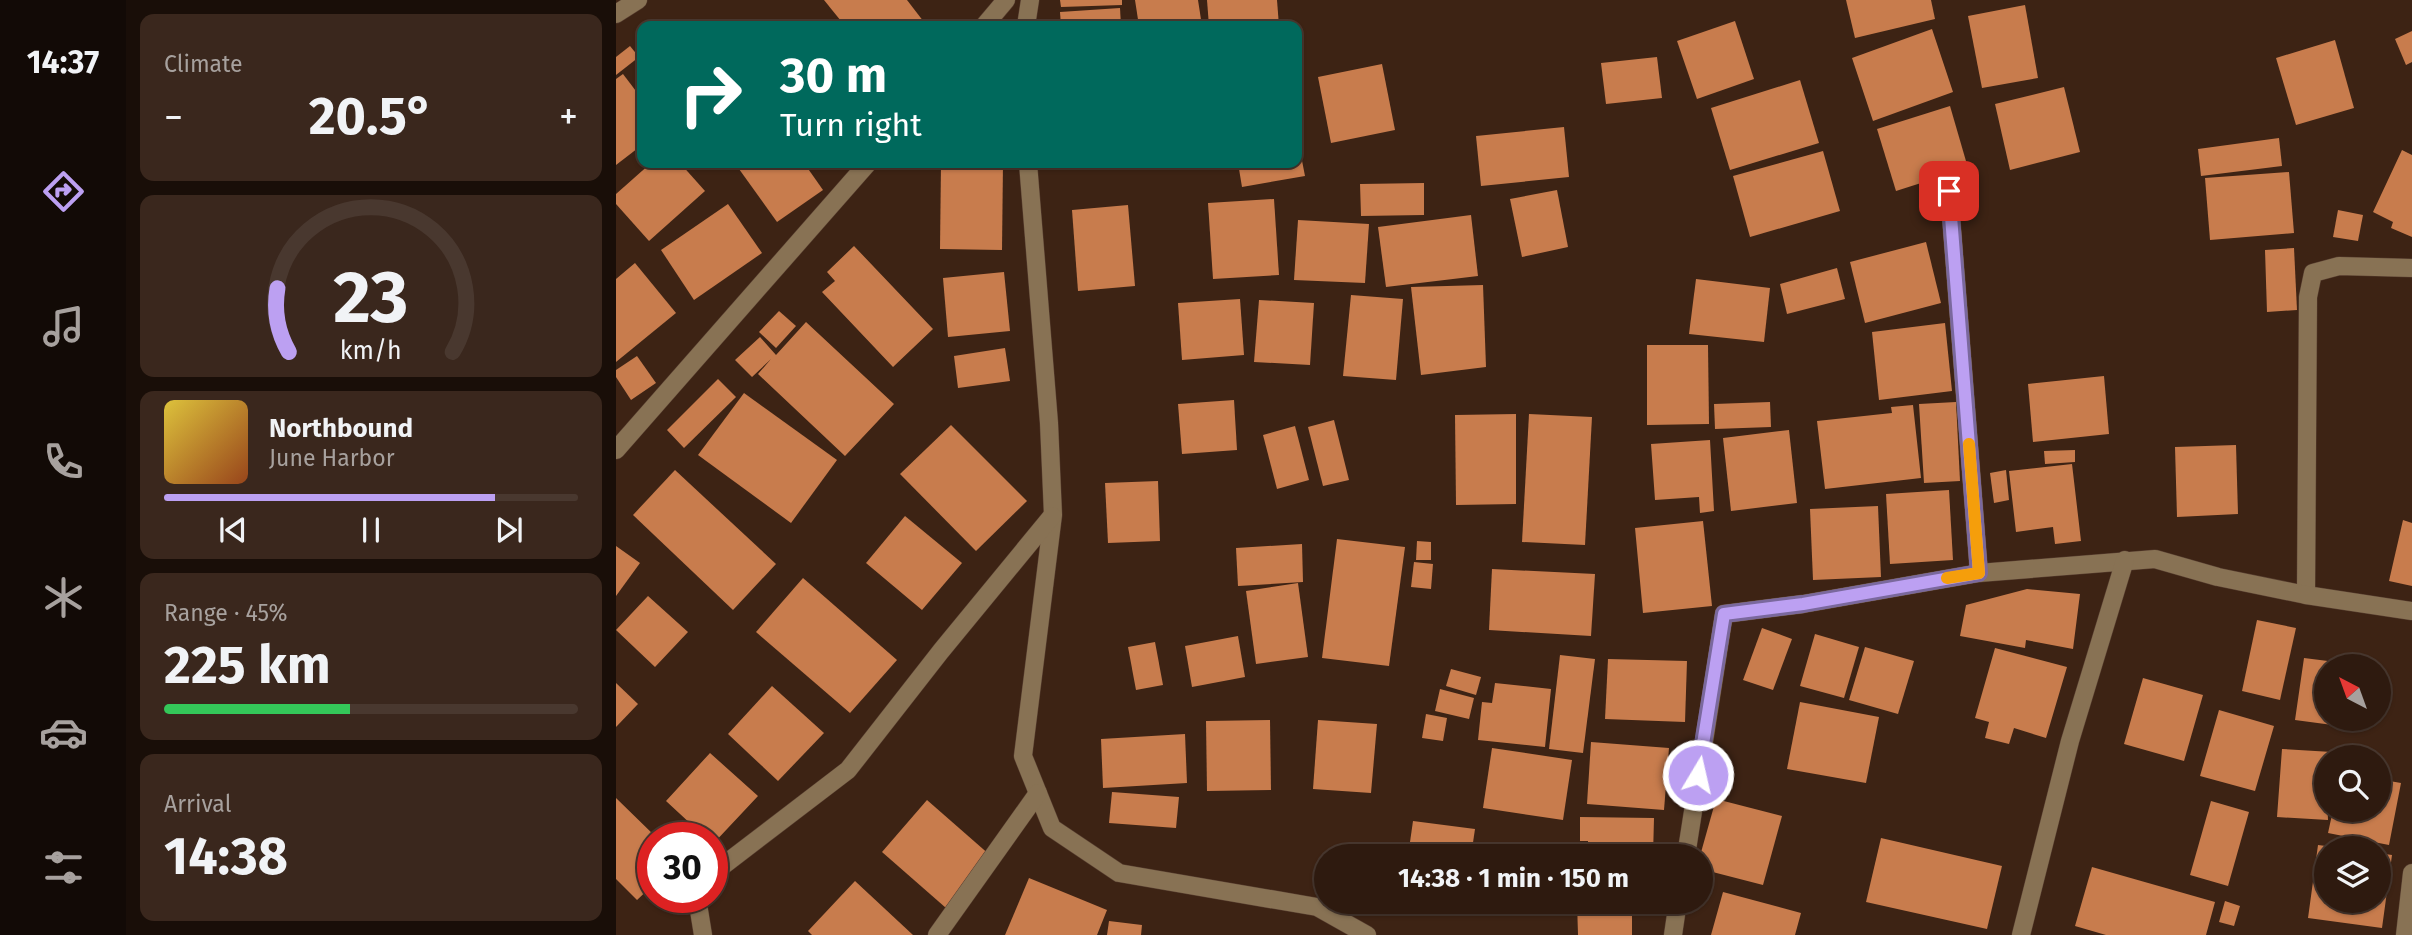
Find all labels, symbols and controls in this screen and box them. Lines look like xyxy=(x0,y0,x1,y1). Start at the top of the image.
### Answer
text: 14:37 xyxy=(27,43,99,81)
text: 30 m xyxy=(780,46,887,105)
icon: right xyxy=(665,49,756,140)
text: Climate xyxy=(164,50,243,78)
text: 20.5° xyxy=(309,85,433,148)
text: − xyxy=(164,94,183,140)
text: + xyxy=(559,94,578,140)
text: Turn right xyxy=(780,106,922,144)
pin xyxy=(1919,161,1979,221)
icon: directions xyxy=(39,167,88,216)
icon: arrive xyxy=(1930,172,1968,210)
text: 23 xyxy=(333,255,409,342)
icon: music xyxy=(39,302,88,351)
text: km/h xyxy=(340,336,402,366)
text: Northbound xyxy=(269,413,413,444)
icon: phone xyxy=(39,437,88,486)
text: June Harbor xyxy=(269,444,395,472)
icon: previous xyxy=(214,511,252,549)
icon: pause xyxy=(352,511,390,549)
icon: next xyxy=(490,511,528,549)
icon: climate xyxy=(39,573,88,622)
text: Range · 45% xyxy=(164,599,288,627)
text: 225 km xyxy=(164,634,331,697)
north arrow xyxy=(2314,654,2390,732)
map controls xyxy=(2314,654,2391,913)
icon: car xyxy=(39,708,88,757)
position arrow xyxy=(1661,738,1735,812)
button: search xyxy=(2314,745,2391,822)
text: Arrival xyxy=(164,790,231,818)
speed limit sign: 30 xyxy=(637,822,728,913)
text: 14:38 xyxy=(164,825,288,888)
button: layers xyxy=(2314,836,2391,913)
icon: filters xyxy=(39,843,88,892)
text: 14:38 · 1 min · 150 m xyxy=(1398,863,1629,894)

